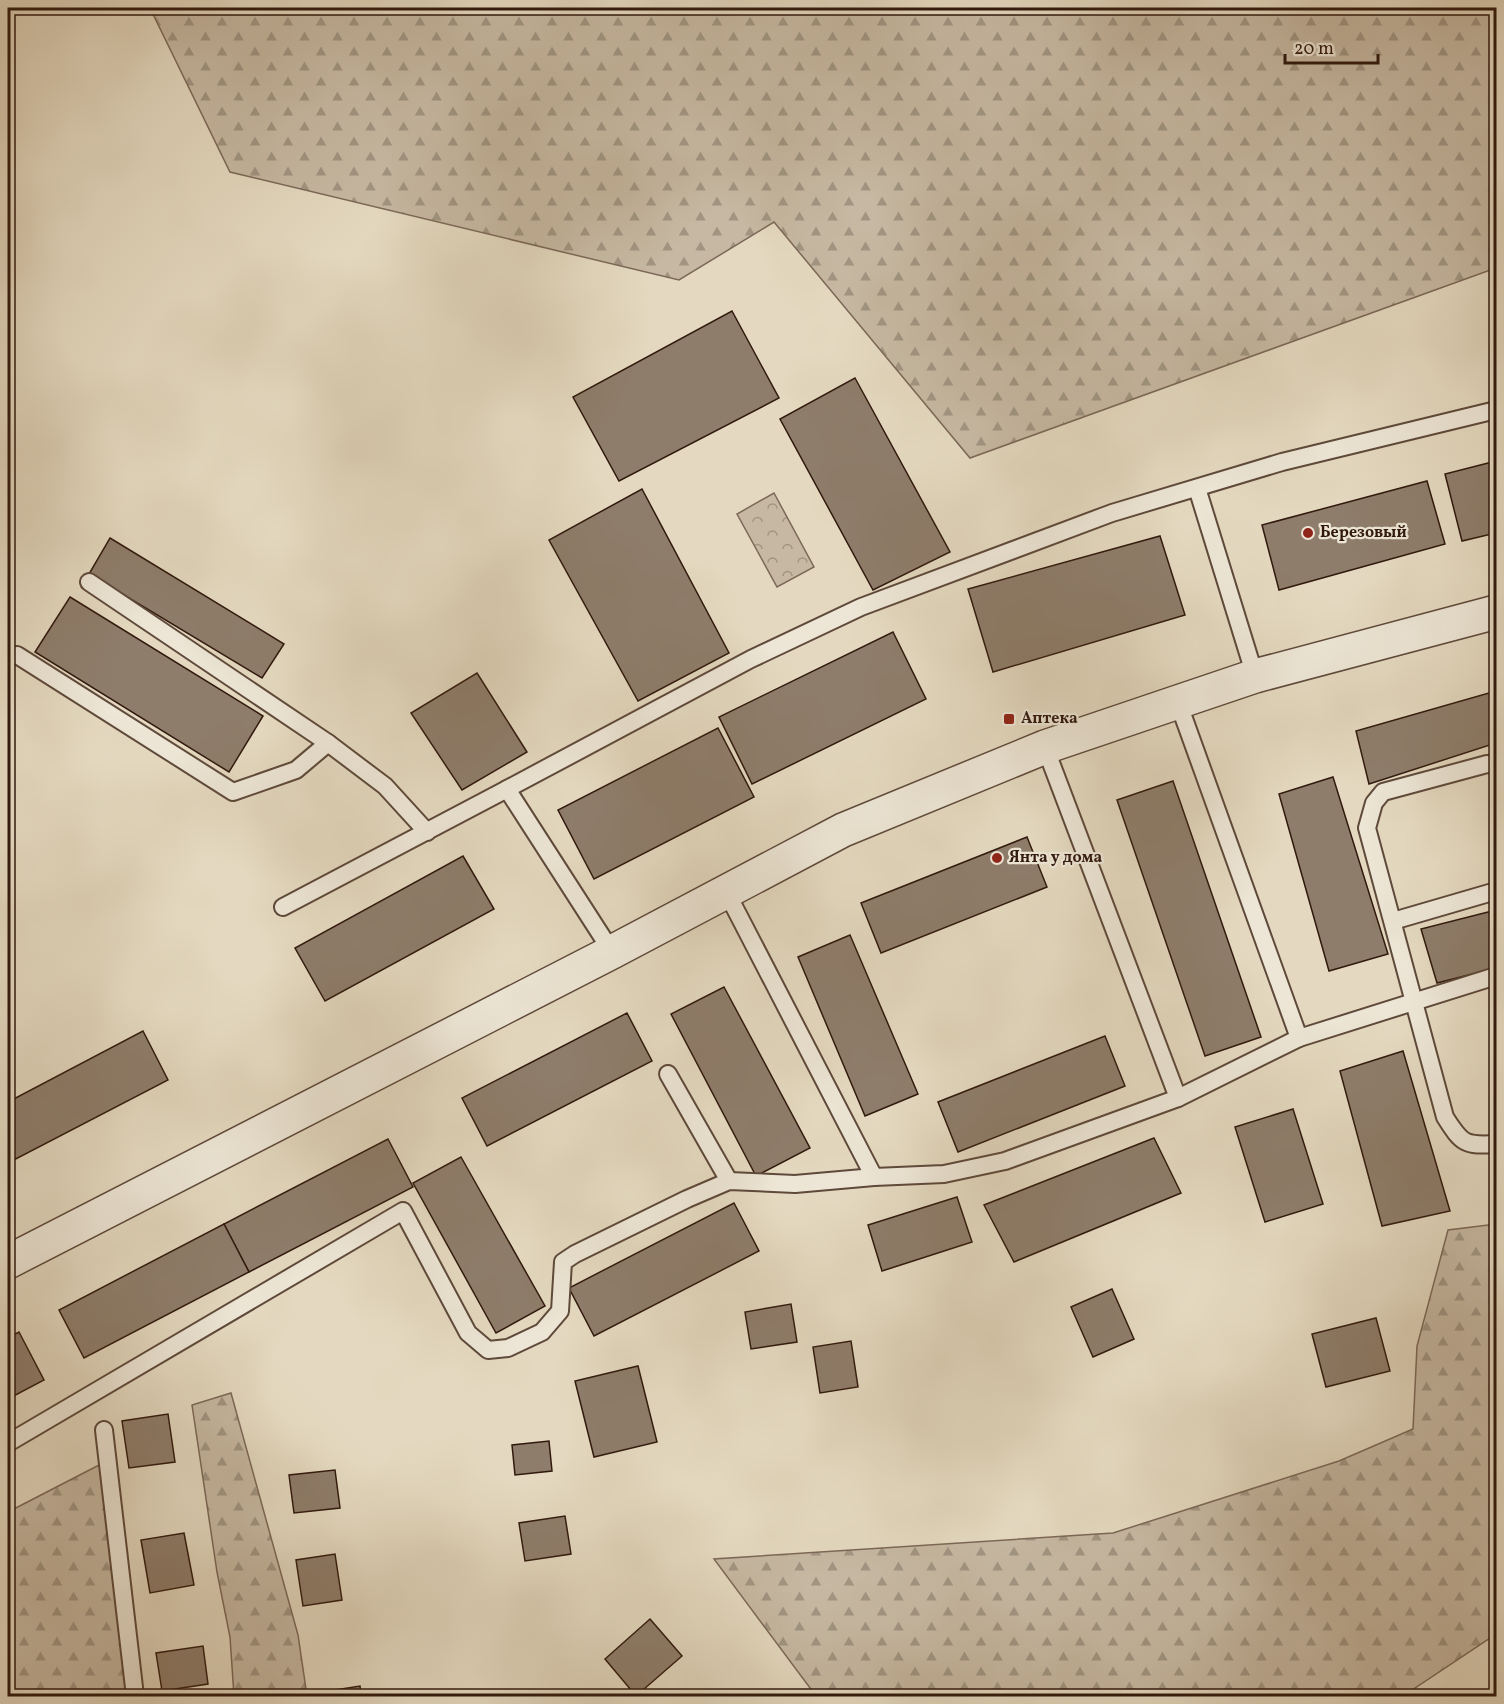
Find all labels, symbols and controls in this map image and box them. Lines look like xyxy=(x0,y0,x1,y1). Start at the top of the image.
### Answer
scale bar xyxy=(1285,27,1378,65)
text: 20 m xyxy=(1294,37,1334,62)
place label: Березовый xyxy=(1320,522,1407,544)
marker: Березовый xyxy=(1301,526,1315,540)
place label: Аптека xyxy=(1021,708,1078,730)
marker: Аптека xyxy=(1002,712,1016,726)
place label: Янта у дома xyxy=(1009,847,1103,869)
marker: Янта у дома xyxy=(990,851,1004,865)

